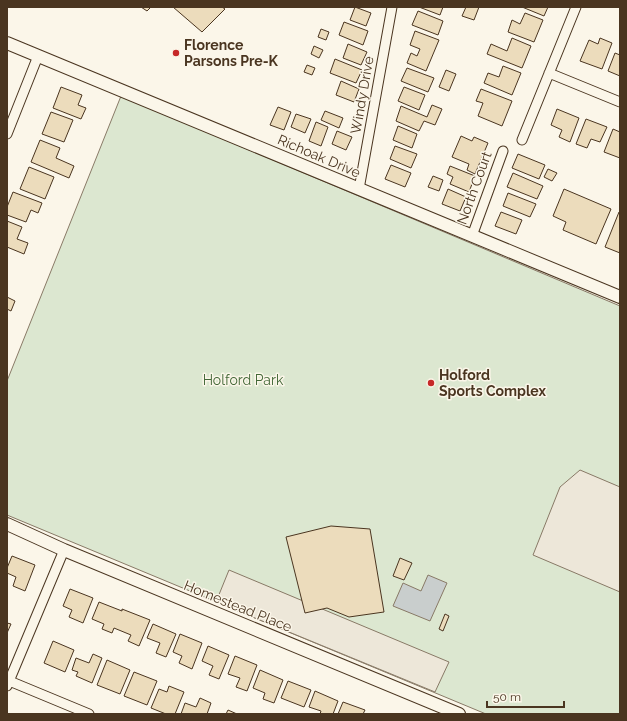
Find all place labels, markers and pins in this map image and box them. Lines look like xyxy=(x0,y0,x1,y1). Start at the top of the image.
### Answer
place label: Florence Parsons Pre-K xyxy=(184,37,278,69)
marker: Florence Parsons Pre-K xyxy=(171,48,181,58)
place label: Holford Sports Complex xyxy=(439,367,546,399)
marker: Holford Sports Complex xyxy=(426,378,436,388)

